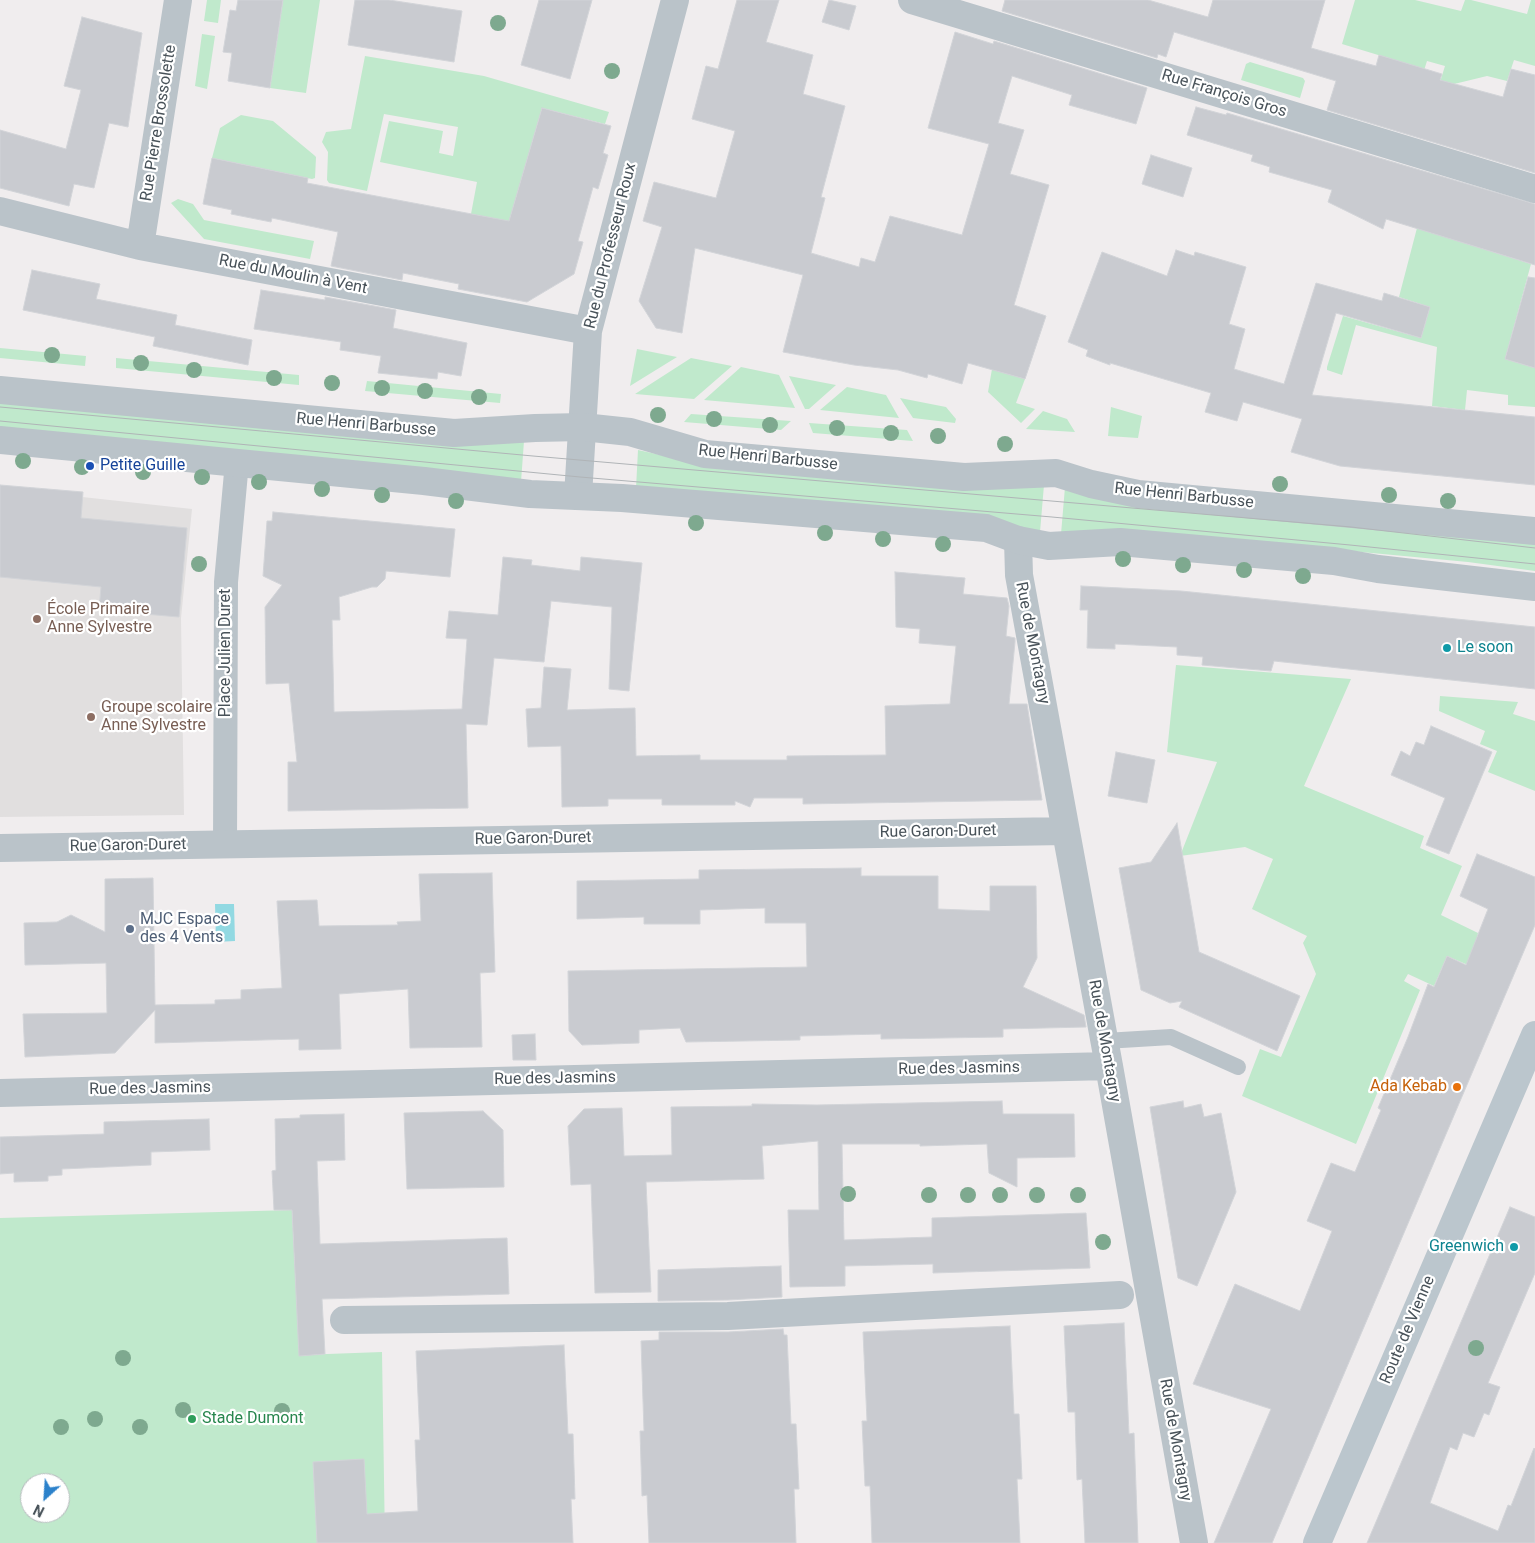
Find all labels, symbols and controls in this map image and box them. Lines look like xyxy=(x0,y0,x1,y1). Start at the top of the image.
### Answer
street label: Rue Pierre Brossolette xyxy=(137,43,181,203)
street label: Rue François Gros xyxy=(1159,66,1289,122)
street label: Rue du Professeur Roux xyxy=(581,161,641,331)
street label: Rue du Moulin à Vent xyxy=(217,251,369,299)
street label: Rue Henri Barbusse xyxy=(295,409,437,441)
street label: Rue Henri Barbusse xyxy=(697,441,839,475)
place label: Petite Guille xyxy=(100,456,185,476)
marker: Petite Guille xyxy=(84,460,96,472)
street label: Rue Henri Barbusse xyxy=(1113,479,1255,513)
street label: Rue de Montagny xyxy=(1011,580,1053,706)
street label: Place Julien Duret xyxy=(216,589,236,717)
place label: École Primaire Anne Sylvestre xyxy=(47,600,152,638)
marker: École Primaire Anne Sylvestre xyxy=(31,613,43,625)
place label: Le soon xyxy=(1457,638,1513,658)
marker: Le soon xyxy=(1441,642,1453,654)
place label: Groupe scolaire Anne Sylvestre xyxy=(101,698,213,736)
marker: Groupe scolaire Anne Sylvestre xyxy=(85,711,97,723)
street label: Rue Garon-Duret xyxy=(879,821,997,843)
street label: Rue Garon-Duret xyxy=(474,828,592,850)
street label: Rue Garon-Duret xyxy=(69,835,187,857)
place label: MJC Espace des 4 Vents xyxy=(140,910,229,948)
marker: MJC Espace des 4 Vents xyxy=(124,923,136,935)
street label: Rue de Montagny xyxy=(1084,978,1124,1104)
street label: Rue des Jasmins xyxy=(898,1058,1020,1080)
street label: Rue des Jasmins xyxy=(494,1068,616,1090)
place label: Ada Kebab xyxy=(1370,1077,1447,1097)
street label: Rue des Jasmins xyxy=(89,1078,211,1100)
marker: Ada Kebab xyxy=(1451,1081,1463,1093)
place label: Greenwich xyxy=(1429,1237,1504,1257)
marker: Greenwich xyxy=(1508,1241,1520,1253)
street label: Route de Vienne xyxy=(1377,1273,1439,1387)
street label: Rue de Montagny xyxy=(1155,1377,1195,1503)
place label: Stade Dumont xyxy=(202,1409,303,1429)
marker: Stade Dumont xyxy=(186,1413,198,1425)
north arrow xyxy=(20,1473,70,1523)
text: N xyxy=(31,1501,47,1520)

